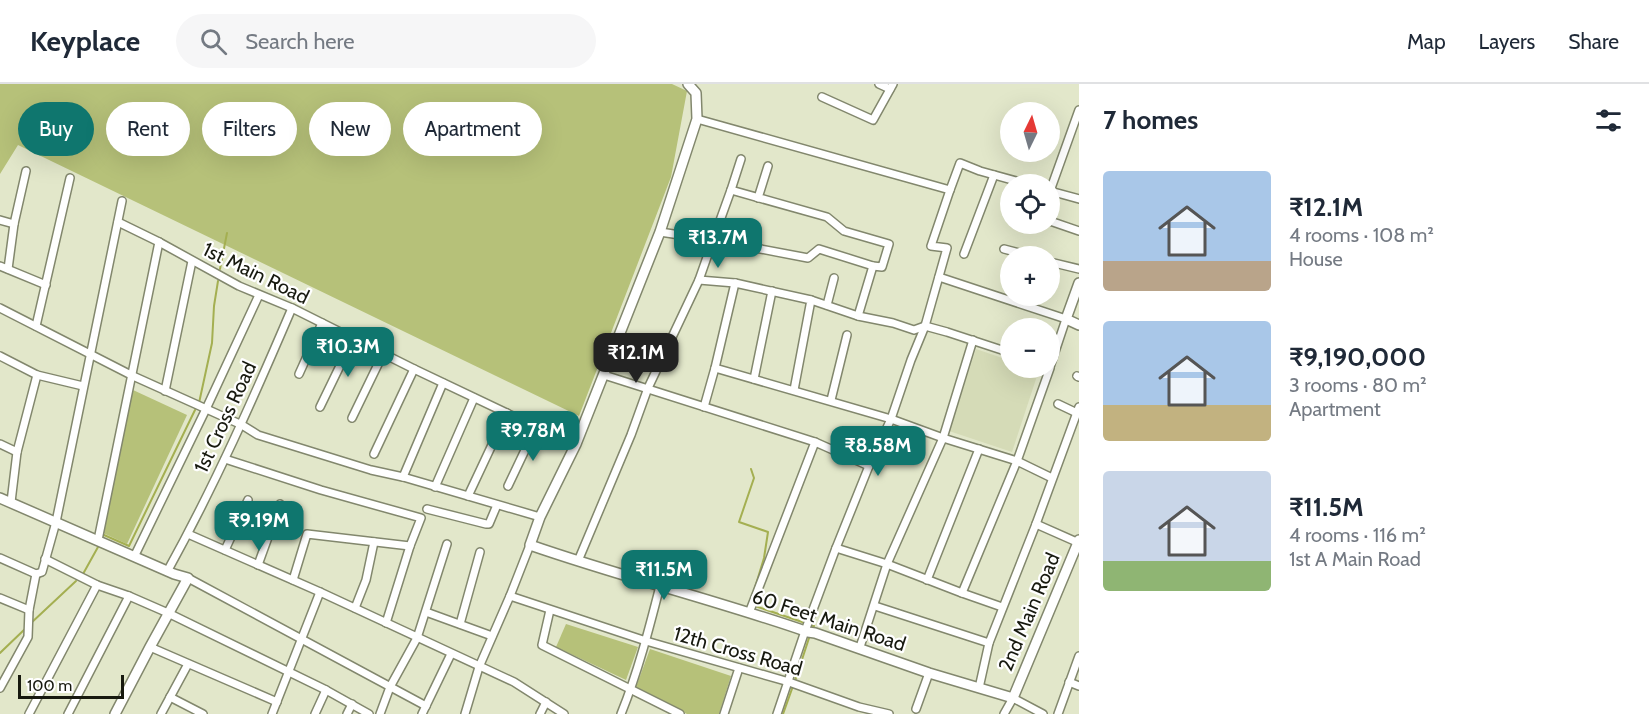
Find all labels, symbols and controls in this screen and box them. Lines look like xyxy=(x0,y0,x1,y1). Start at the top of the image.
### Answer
search box xyxy=(176,14,596,68)
text: Keyplace xyxy=(30,24,140,58)
icon: search xyxy=(197,25,230,58)
text: Search here xyxy=(245,28,355,55)
text: Map xyxy=(1407,29,1446,54)
text: Layers xyxy=(1479,29,1535,54)
text: Share xyxy=(1568,29,1619,54)
chip: Buy xyxy=(18,102,94,156)
chip: Rent xyxy=(106,102,190,156)
chip: Filters xyxy=(202,102,297,156)
chip: New xyxy=(309,102,391,156)
chip: Apartment xyxy=(403,102,542,156)
north arrow xyxy=(1000,102,1060,162)
map controls xyxy=(1000,102,1060,378)
text: 7 homes xyxy=(1103,104,1198,136)
icon: filters xyxy=(1592,104,1625,137)
button: locate xyxy=(1000,174,1060,234)
text: ₹12.1M xyxy=(1289,191,1363,223)
icon: home xyxy=(1151,195,1223,267)
pin: ₹13.7M xyxy=(669,218,767,269)
text: 4 rooms · 108 m² xyxy=(1289,223,1434,247)
text: ₹13.7M xyxy=(688,225,748,249)
street label: 1st Main Road xyxy=(199,237,313,309)
button: + xyxy=(1000,246,1060,306)
text: House xyxy=(1289,247,1343,271)
button: − xyxy=(1000,318,1060,378)
pin: ₹10.3M xyxy=(299,327,397,378)
pin: ₹12.1M xyxy=(587,333,685,384)
text: ₹10.3M xyxy=(316,334,380,358)
text: ₹12.1M xyxy=(608,340,664,364)
text: ₹9,190,000 xyxy=(1289,341,1426,373)
icon: home xyxy=(1151,345,1223,417)
street label: 1st Cross Road xyxy=(189,358,261,476)
text: 3 rooms · 80 m² xyxy=(1289,373,1427,397)
text: Apartment xyxy=(1289,397,1381,421)
pin: ₹9.78M xyxy=(484,411,582,462)
text: ₹9.78M xyxy=(500,418,566,442)
pin: ₹8.58M xyxy=(829,426,927,477)
text: ₹8.58M xyxy=(845,433,911,457)
text: ₹11.5M xyxy=(1289,491,1364,523)
icon: home xyxy=(1151,495,1223,567)
pin: ₹9.19M xyxy=(210,501,308,552)
text: ₹9.19M xyxy=(229,508,289,532)
text: 4 rooms · 116 m² xyxy=(1289,523,1426,547)
text: 1st A Main Road xyxy=(1289,547,1421,571)
street label: 2nd Main Road xyxy=(993,549,1065,675)
pin: ₹11.5M xyxy=(615,550,713,601)
text: ₹11.5M xyxy=(635,557,693,581)
street label: 60 Feet Main Road xyxy=(749,584,909,656)
street label: 12th Cross Road xyxy=(671,621,805,681)
scale bar xyxy=(18,672,124,700)
text: 100 m xyxy=(27,676,72,695)

